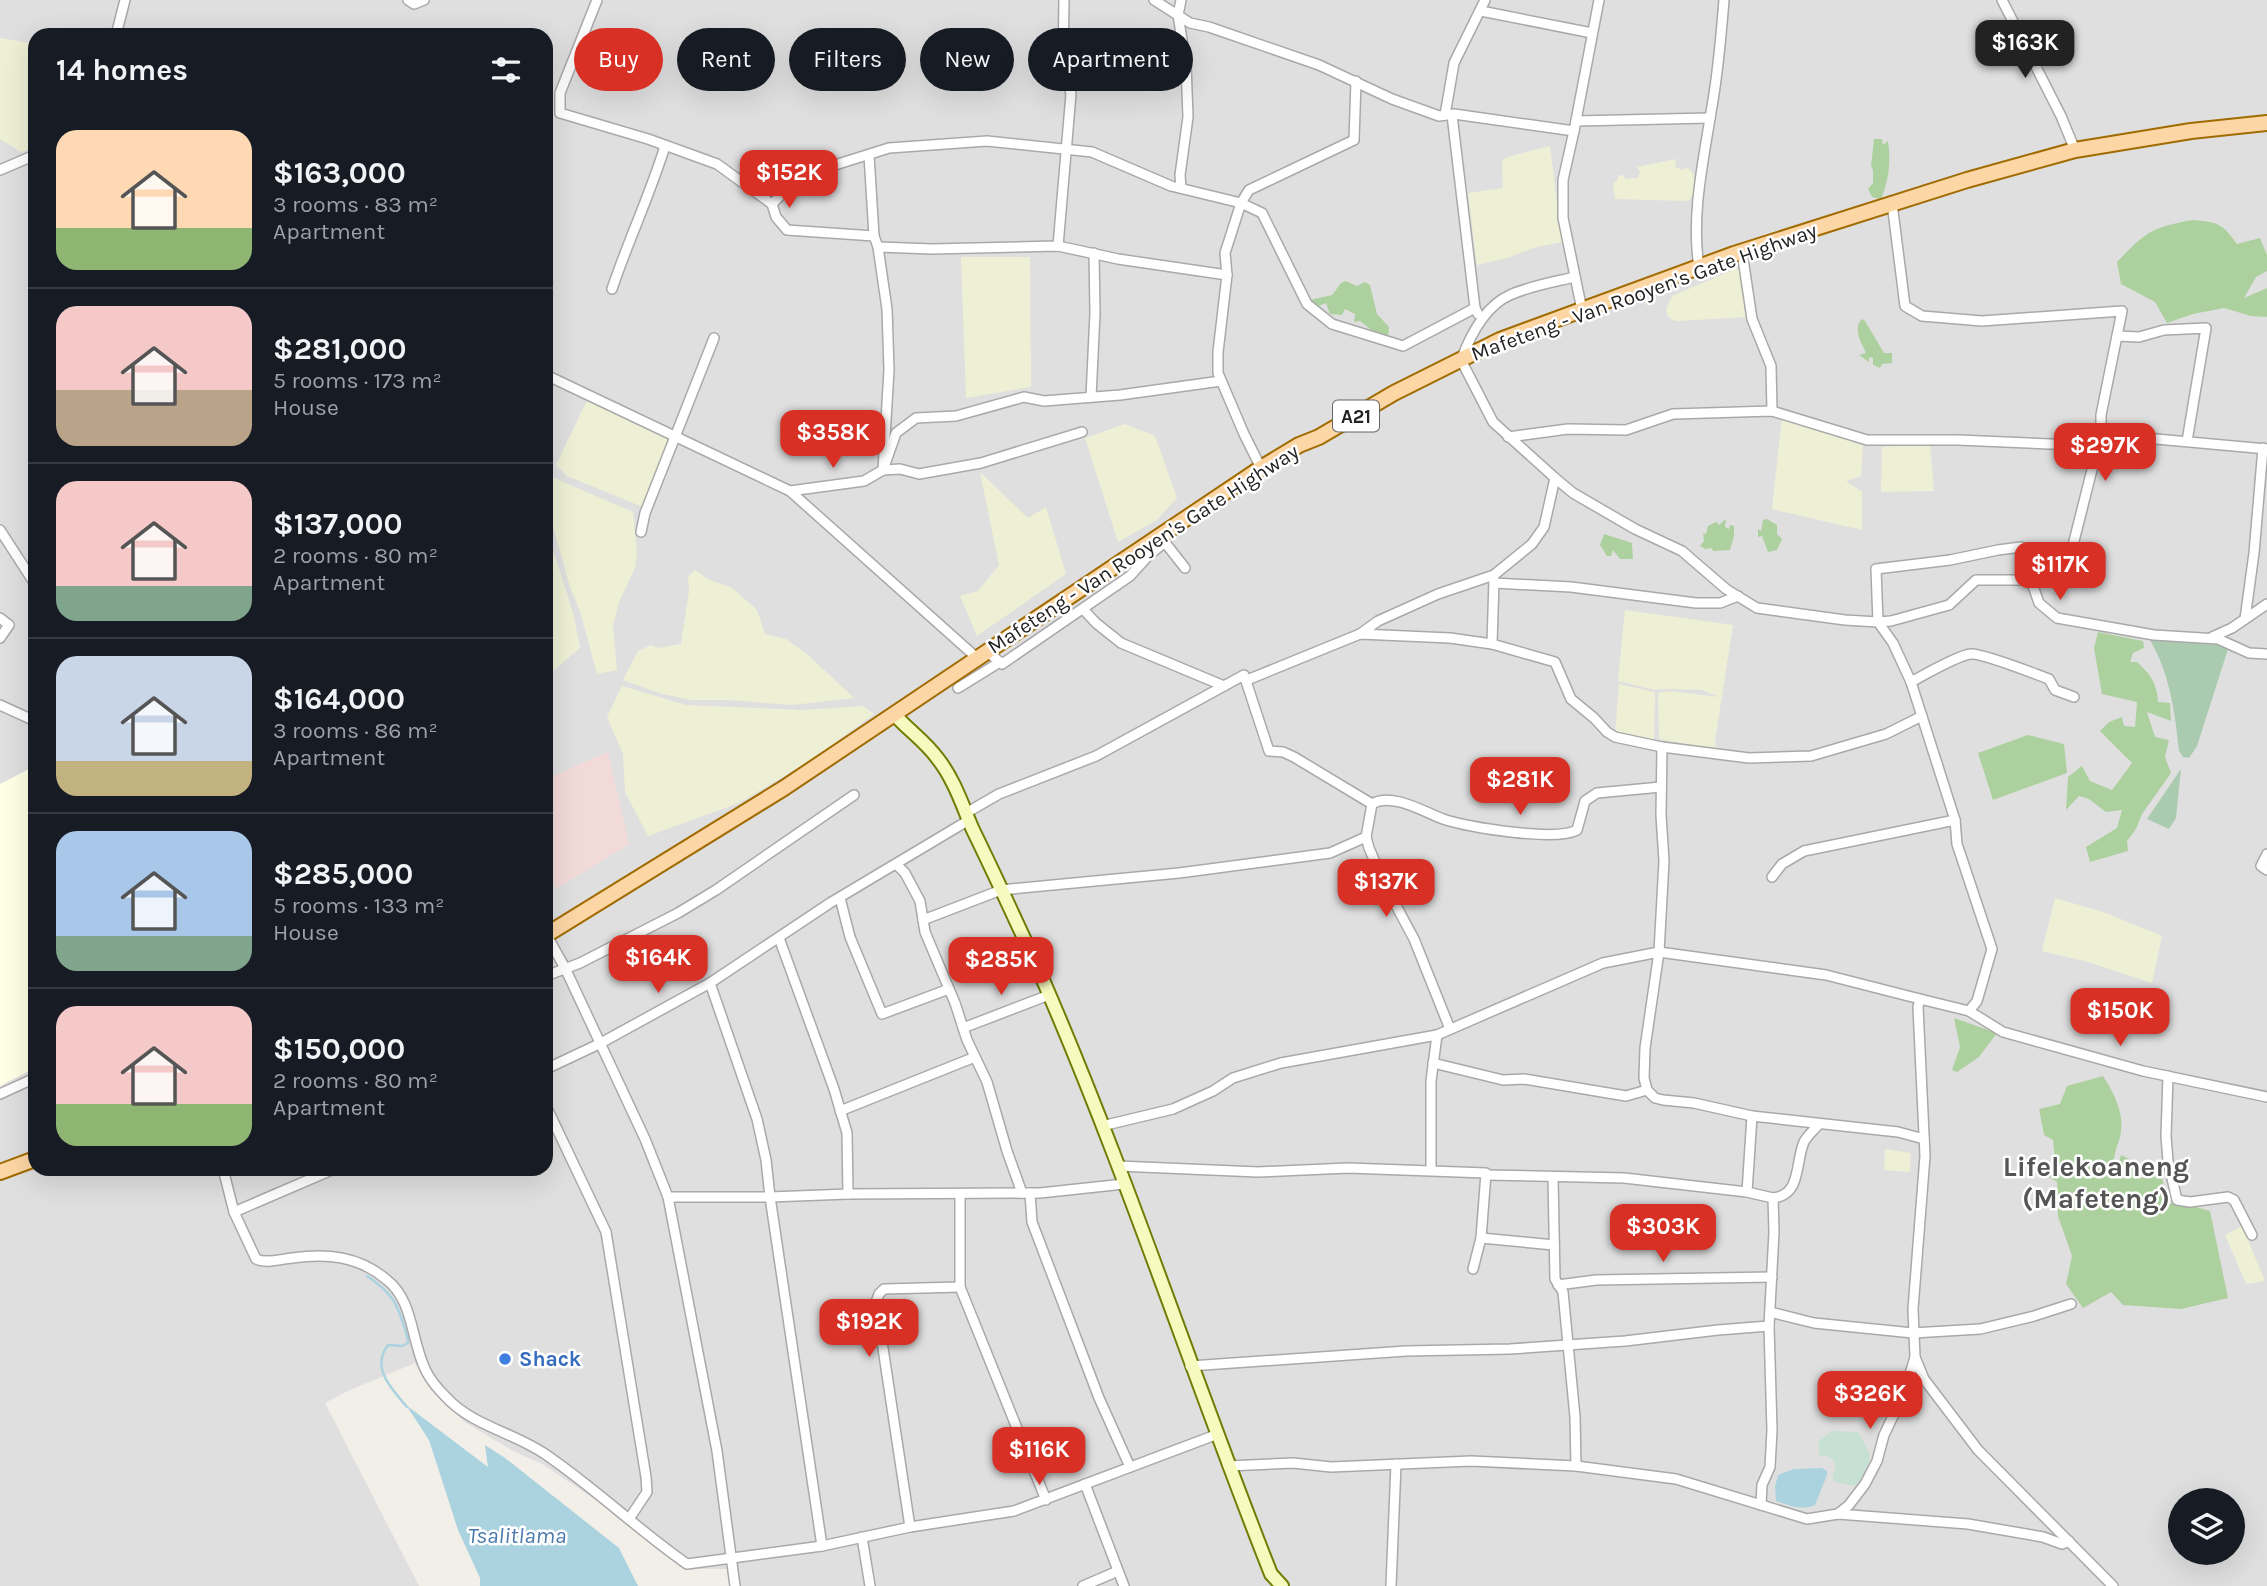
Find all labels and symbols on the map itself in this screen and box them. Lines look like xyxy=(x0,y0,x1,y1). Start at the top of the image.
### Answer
pin: $163K xyxy=(1976,20,2074,80)
pin: $152K xyxy=(740,150,838,210)
street label: Mafeteng - Van Rooyen's Gate Highway xyxy=(1468,218,1820,366)
road number: A21 xyxy=(1333,400,1379,432)
pin: $358K xyxy=(784,410,882,470)
pin: $297K xyxy=(2056,424,2154,483)
street label: Mafeteng - Van Rooyen's Gate Highway xyxy=(983,439,1303,659)
pin: $117K xyxy=(2011,542,2109,602)
pin: $281K xyxy=(1471,758,1569,817)
pin: $137K xyxy=(1337,860,1435,919)
pin: $164K xyxy=(609,936,707,995)
pin: $285K xyxy=(952,937,1050,997)
pin: $150K xyxy=(2071,988,2169,1048)
district label: Lifelekoaneng (Mafeteng) xyxy=(2003,1150,2189,1215)
pin: $303K xyxy=(1614,1204,1712,1264)
pin: $192K xyxy=(820,1300,918,1359)
place label: Shack xyxy=(519,1347,582,1371)
marker: Shack xyxy=(497,1351,513,1367)
pin: $326K xyxy=(1821,1372,1919,1431)
pin: $116K xyxy=(990,1428,1088,1487)
water label: Tsalitlama xyxy=(468,1522,566,1549)

